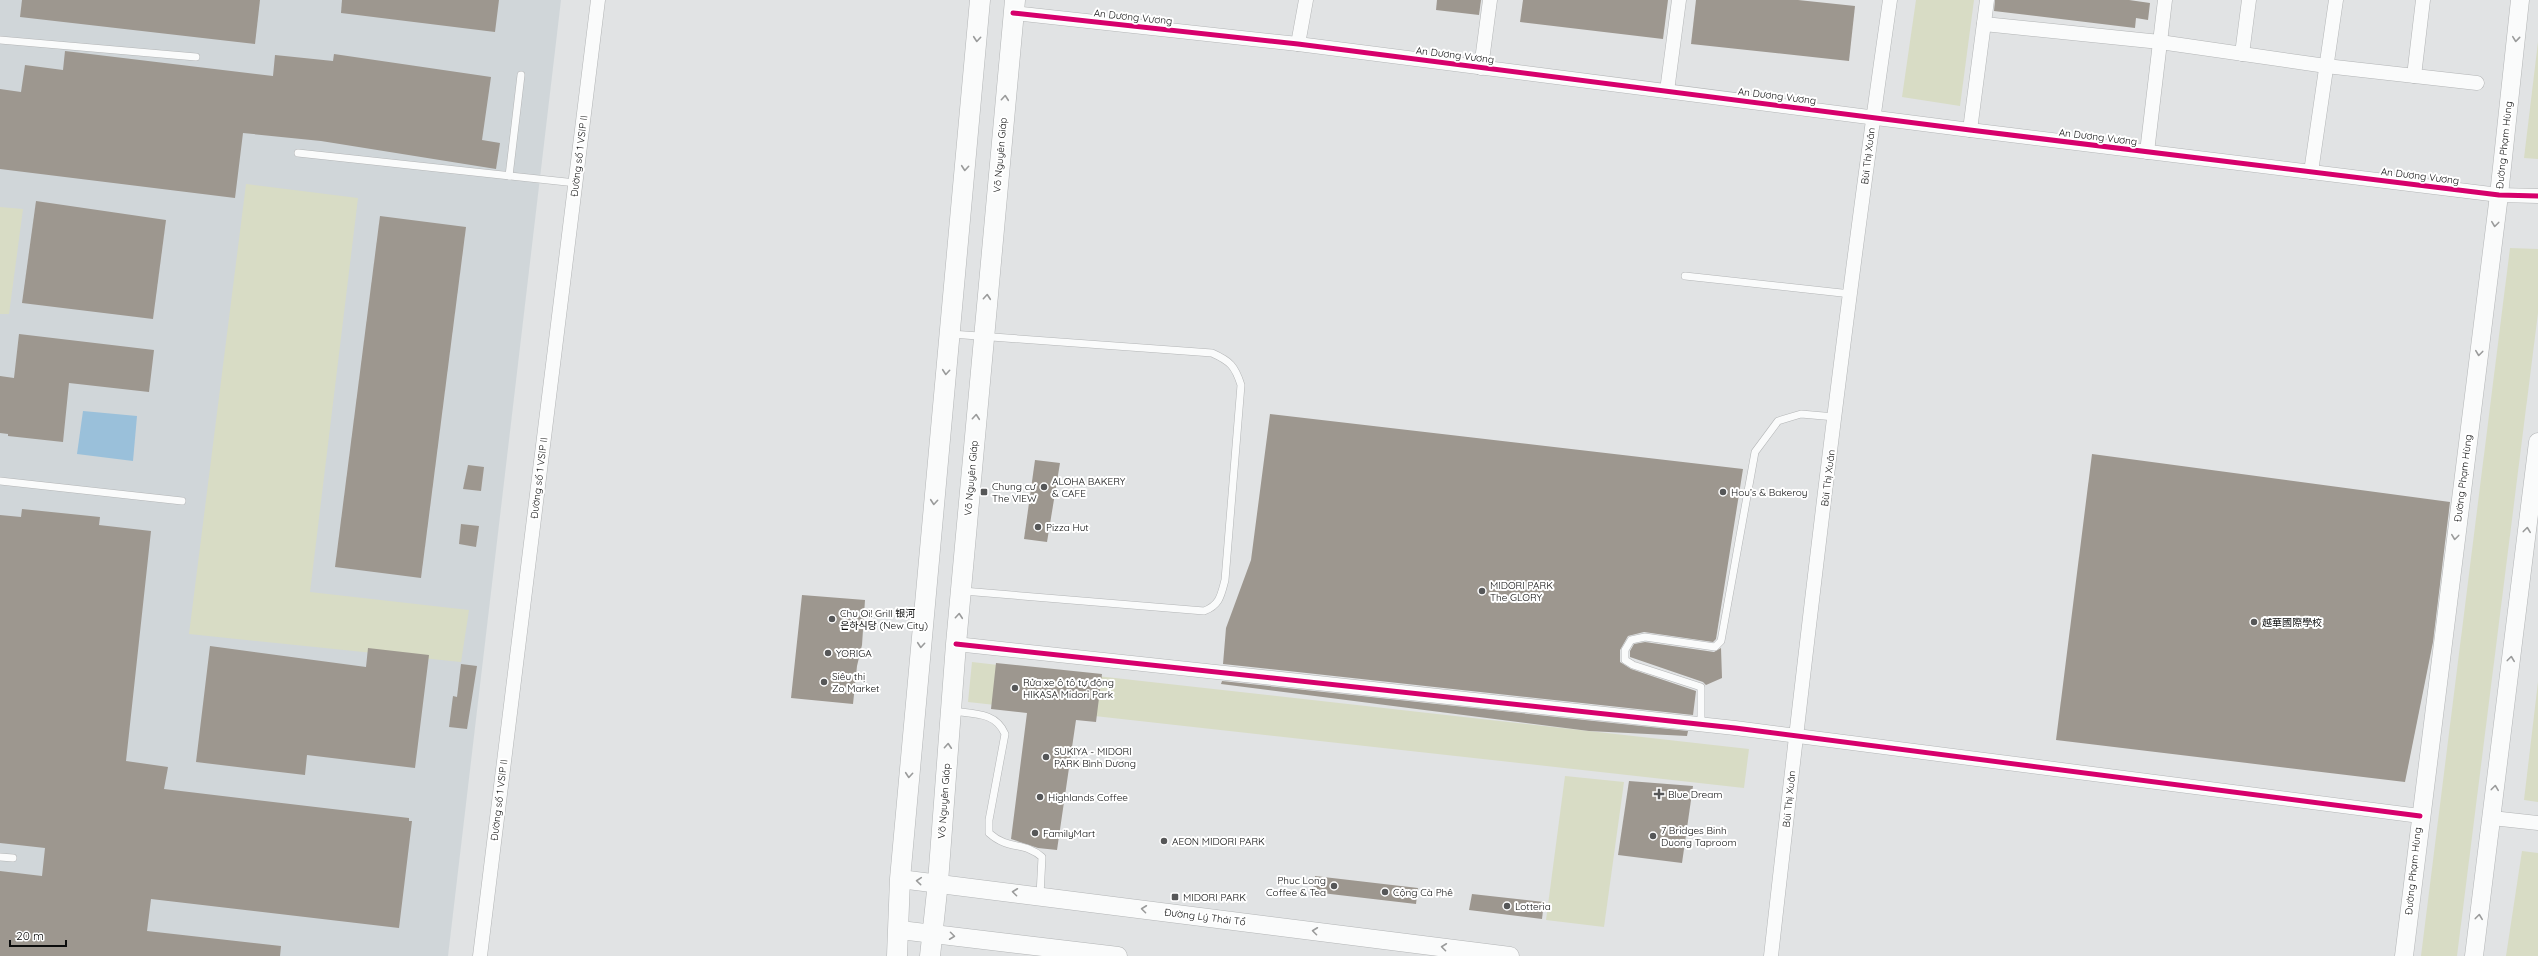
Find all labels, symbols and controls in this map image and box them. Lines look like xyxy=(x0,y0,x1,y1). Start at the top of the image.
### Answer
street label: An Dương Vương xyxy=(1093,6,1173,28)
one-way arrow xyxy=(972,36,981,42)
one-way arrow xyxy=(2512,36,2521,42)
street label: An Dương Vương xyxy=(1415,44,1495,66)
street label: An Dương Vương xyxy=(1737,85,1817,107)
one-way arrow xyxy=(1001,95,1010,101)
street label: Đường Phạm Hùng xyxy=(2493,100,2515,190)
street label: Đường số 1 VSIP II xyxy=(568,115,590,197)
street label: Võ Nguyên Giáp xyxy=(990,117,1010,193)
street label: An Dương Vương xyxy=(2058,126,2138,148)
street label: Bùi Thị Xuân xyxy=(1858,127,1878,185)
one-way arrow xyxy=(961,165,970,171)
street label: An Dương Vương xyxy=(2380,165,2460,187)
one-way arrow xyxy=(2491,221,2500,227)
one-way arrow xyxy=(983,294,992,300)
one-way arrow xyxy=(2474,349,2483,356)
one-way arrow xyxy=(942,369,951,375)
one-way arrow xyxy=(972,414,981,420)
street label: Đường Phạm Hùng xyxy=(2451,433,2475,523)
street label: Đường số 1 VSIP II xyxy=(528,437,550,519)
street label: Võ Nguyên Giáp xyxy=(961,440,981,516)
street label: Bùi Thị Xuân xyxy=(1818,449,1838,507)
place label: ALOHA BAKERY & CAFE xyxy=(1052,475,1126,500)
place label: Chung cư The VIEW xyxy=(992,480,1037,505)
marker: ALOHA BAKERY & CAFE xyxy=(1039,482,1049,492)
place label: Hou’s & Bakeroy xyxy=(1731,486,1808,499)
marker: Chung cư The VIEW xyxy=(979,487,989,497)
marker: Hou’s & Bakeroy xyxy=(1718,487,1728,497)
one-way arrow xyxy=(930,499,939,505)
place label: Pizza Hut xyxy=(1046,521,1089,534)
marker: Pizza Hut xyxy=(1033,522,1043,532)
one-way arrow xyxy=(2522,527,2531,533)
one-way arrow xyxy=(2451,534,2460,540)
place label: MIDORI PARK The GLORY xyxy=(1490,579,1553,604)
marker: MIDORI PARK The GLORY xyxy=(1477,586,1487,596)
place label: Chu Oi! Grill 银河 은하식당 (New City) xyxy=(840,607,928,632)
one-way arrow xyxy=(954,613,963,619)
marker: Chu Oi! Grill 银河 은하식당 (New City) xyxy=(827,614,837,624)
place label: 越華國際學校 xyxy=(2262,616,2322,629)
marker: 越華國際學校 xyxy=(2249,617,2259,627)
one-way arrow xyxy=(917,642,926,648)
place label: YORIGA xyxy=(836,647,872,660)
marker: YORIGA xyxy=(823,648,833,658)
one-way arrow xyxy=(2506,656,2515,662)
place label: Siêu thị Zo Market xyxy=(832,670,880,695)
place label: Rửa xe ô tô tự động HIKASA Midori Park xyxy=(1023,676,1114,701)
marker: Siêu thị Zo Market xyxy=(819,677,829,687)
marker: Rửa xe ô tô tự động HIKASA Midori Park xyxy=(1010,683,1020,693)
one-way arrow xyxy=(944,743,953,749)
place label: SUKIYA - MIDORI PARK Bình Dương xyxy=(1054,745,1136,770)
marker: SUKIYA - MIDORI PARK Bình Dương xyxy=(1041,752,1051,762)
street label: Đường số 1 VSIP II xyxy=(488,759,510,841)
street label: Võ Nguyên Giáp xyxy=(935,763,953,839)
street label: Bùi Thị Xuân xyxy=(1780,770,1798,828)
one-way arrow xyxy=(905,772,914,778)
one-way arrow xyxy=(2490,785,2499,791)
marker: Blue Dream xyxy=(1653,788,1665,800)
place label: Blue Dream xyxy=(1668,788,1723,801)
place label: Highlands Coffee xyxy=(1048,791,1128,804)
marker: Highlands Coffee xyxy=(1035,792,1045,802)
place label: 7 Bridges Binh Duong Taproom xyxy=(1661,824,1737,849)
street label: Đường Phạm Hùng xyxy=(2402,826,2424,916)
place label: FamilyMart xyxy=(1043,827,1096,840)
marker: FamilyMart xyxy=(1030,828,1040,838)
marker: 7 Bridges Binh Duong Taproom xyxy=(1648,831,1658,841)
place label: AEON MIDORI PARK xyxy=(1172,835,1265,848)
marker: AEON MIDORI PARK xyxy=(1159,836,1169,846)
place label: Phuc Long Coffee & Tea xyxy=(1266,874,1326,899)
one-way arrow xyxy=(916,876,922,885)
marker: Phuc Long Coffee & Tea xyxy=(1329,881,1339,891)
place label: Cộng Cà Phê xyxy=(1393,886,1453,899)
marker: Cộng Cà Phê xyxy=(1380,887,1390,897)
one-way arrow xyxy=(1012,888,1018,897)
place label: MIDORI PARK xyxy=(1183,891,1246,904)
marker: MIDORI PARK xyxy=(1170,892,1180,902)
place label: Lotteria xyxy=(1515,900,1551,913)
marker: Lotteria xyxy=(1502,901,1512,911)
one-way arrow xyxy=(1141,905,1147,914)
street label: Đường Lý Thái Tổ xyxy=(1164,906,1246,928)
one-way arrow xyxy=(2474,914,2483,920)
scale bar xyxy=(10,922,66,948)
one-way arrow xyxy=(1312,927,1318,936)
text: 20 m xyxy=(16,928,44,943)
one-way arrow xyxy=(949,931,955,940)
one-way arrow xyxy=(1441,943,1447,952)

